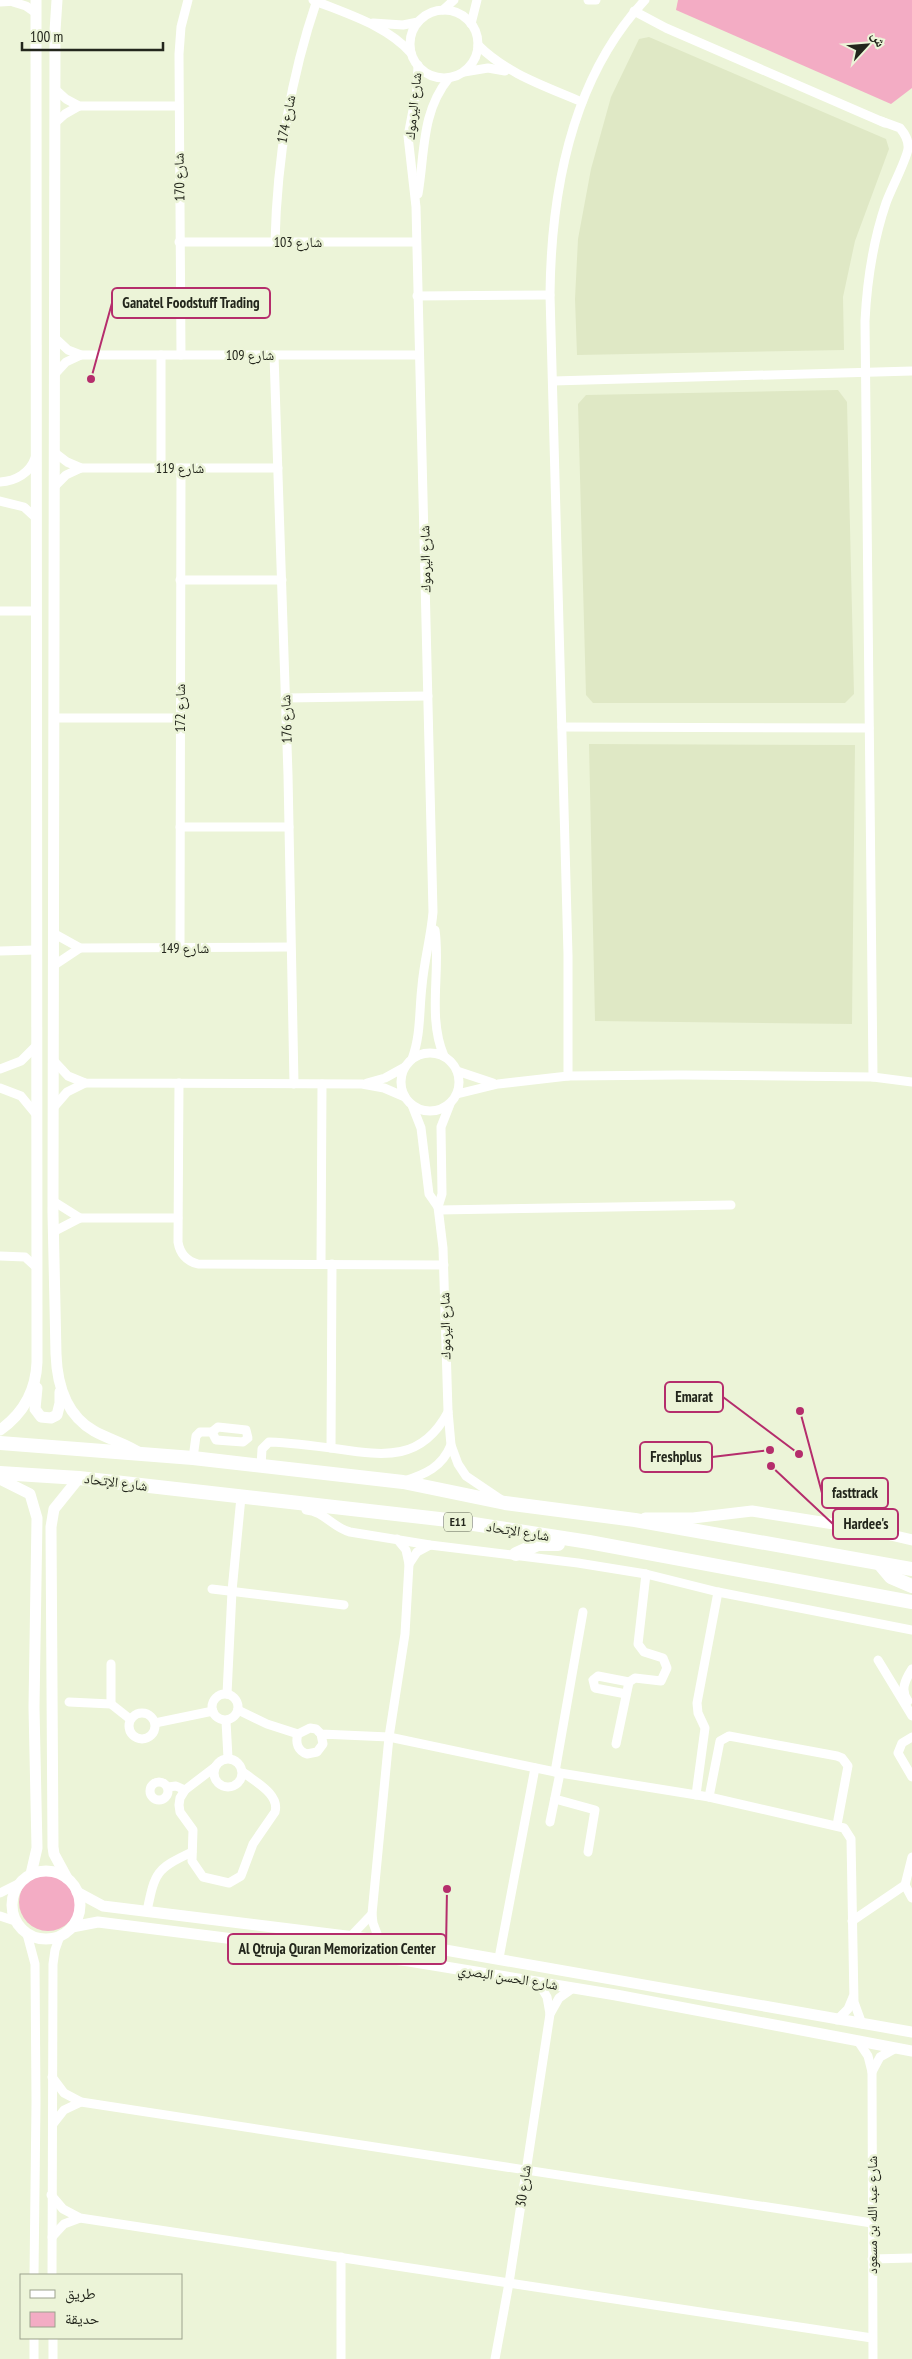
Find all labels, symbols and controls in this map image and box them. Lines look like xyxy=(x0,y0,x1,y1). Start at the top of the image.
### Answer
scale bar xyxy=(22,20,164,52)
north arrow xyxy=(842,20,892,70)
text: 100 m xyxy=(30,27,63,46)
text: ش xyxy=(867,29,890,50)
street label: شارع اليرموك xyxy=(401,72,426,141)
street label: شارع 174 xyxy=(273,93,300,145)
street label: شارع 170 xyxy=(170,153,189,201)
street label: شارع 103 xyxy=(274,233,322,252)
callout: Ganatel Foodstuff Trading xyxy=(112,288,270,318)
text: Ganatel Foodstuff Trading xyxy=(122,293,260,312)
street label: شارع 109 xyxy=(226,346,274,365)
street label: شارع 119 xyxy=(156,459,204,478)
street label: شارع اليرموك xyxy=(415,525,436,593)
street label: شارع 172 xyxy=(171,684,190,732)
street label: شارع 176 xyxy=(276,694,297,744)
street label: شارع 149 xyxy=(161,939,209,958)
street label: شارع اليرموك xyxy=(435,1292,456,1360)
callout: Emarat xyxy=(665,1382,723,1412)
text: Emarat xyxy=(675,1387,713,1406)
callout: Freshplus xyxy=(640,1442,712,1472)
text: Freshplus xyxy=(650,1447,702,1466)
street label: شارع الإتحاد xyxy=(83,1469,149,1496)
callout: fasttrack xyxy=(822,1478,888,1508)
text: fasttrack xyxy=(832,1483,879,1502)
callout: Hardee's xyxy=(833,1509,898,1539)
road number: E11 xyxy=(444,1512,472,1531)
text: Hardee's xyxy=(843,1514,889,1533)
street label: شارع الإتحاد xyxy=(485,1517,551,1546)
callout: Al Qtruja Quran Memorization Center xyxy=(228,1934,446,1964)
text: Al Qtruja Quran Memorization Center xyxy=(237,1939,436,1958)
street label: شارع الحسن البصري xyxy=(456,1960,559,1996)
street label: شارع عبد الله بن مسعود xyxy=(863,2156,882,2274)
street label: شارع 30 xyxy=(511,2164,536,2208)
legend xyxy=(20,2274,182,2339)
text: طريق xyxy=(65,2284,96,2304)
text: حديقة xyxy=(65,2309,100,2328)

